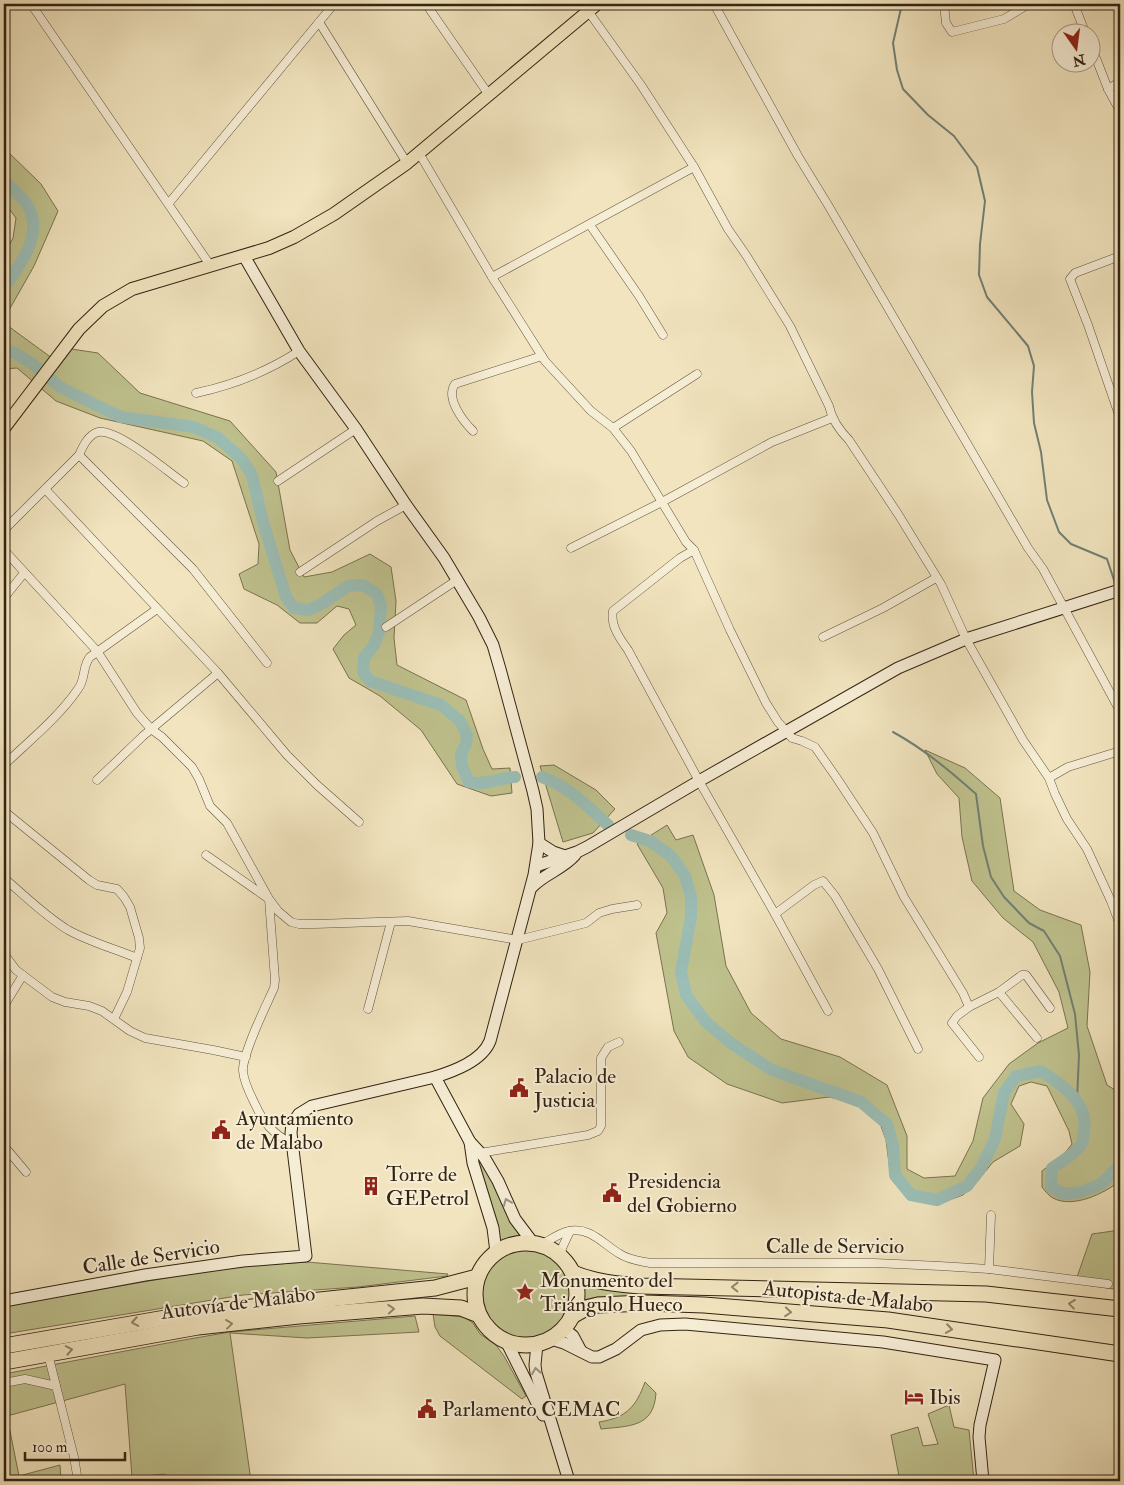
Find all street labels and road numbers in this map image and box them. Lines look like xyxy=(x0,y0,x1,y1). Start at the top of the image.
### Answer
street label: Calle de Servicio xyxy=(81,1233,221,1281)
street label: Calle de Servicio xyxy=(766,1233,904,1260)
street label: Autopista de Malabo xyxy=(761,1275,934,1319)
street label: Autovía de Malabo xyxy=(158,1280,317,1326)

